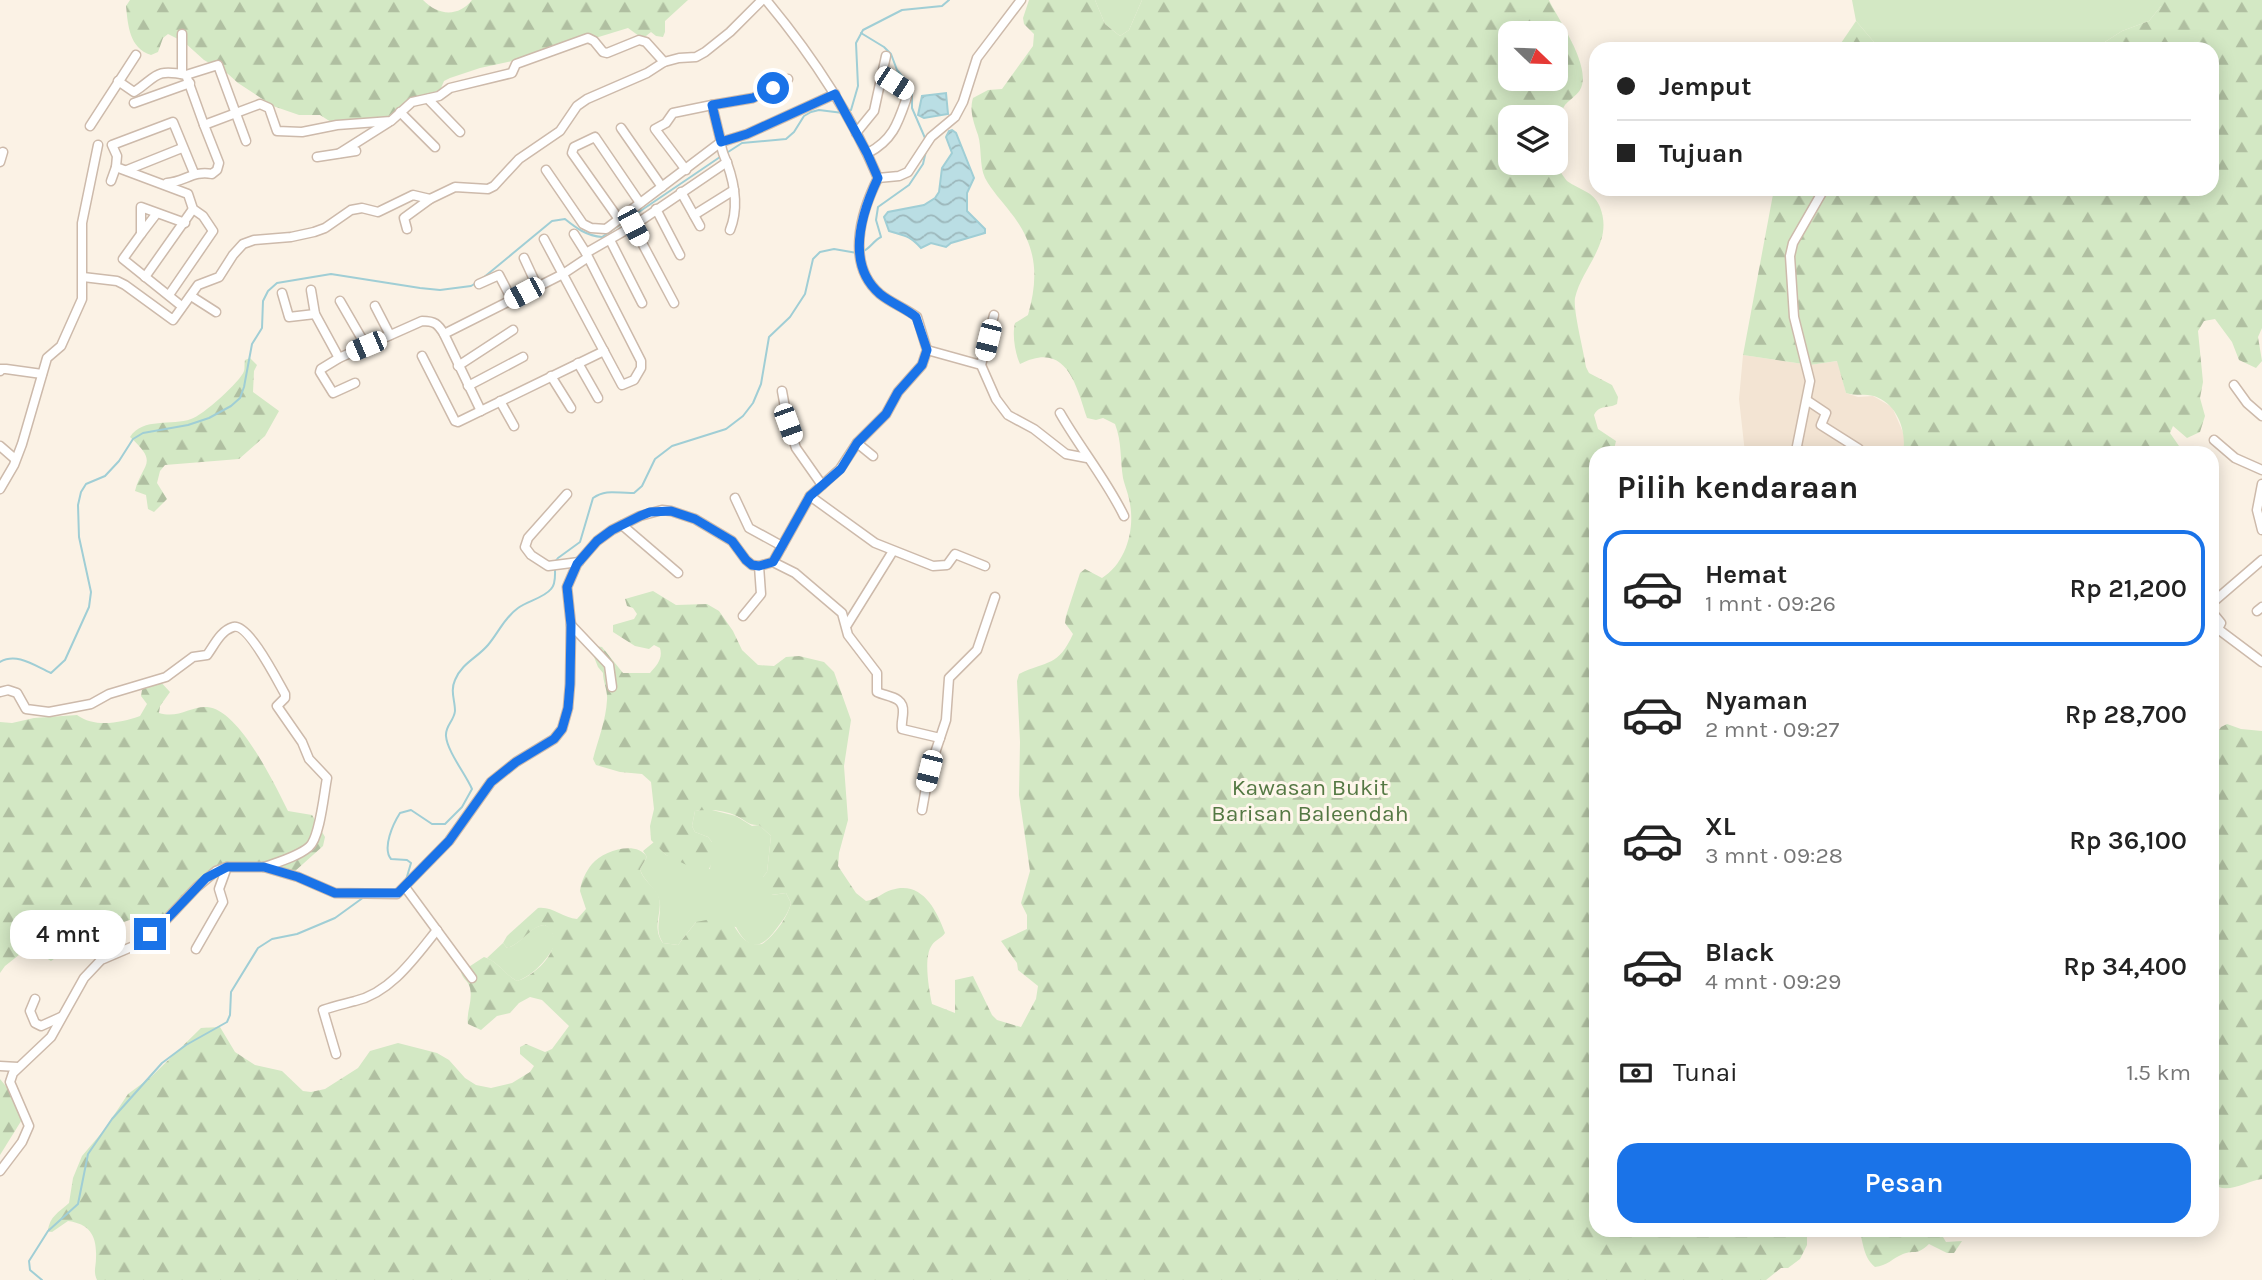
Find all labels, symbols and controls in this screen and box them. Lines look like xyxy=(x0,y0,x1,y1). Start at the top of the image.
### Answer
north arrow xyxy=(1498,21,1568,91)
map controls xyxy=(1498,21,1568,175)
car xyxy=(871,63,918,103)
text: Jemput xyxy=(1659,71,1751,102)
route start xyxy=(757,72,789,104)
button: layers xyxy=(1498,105,1568,175)
text: Tujuan xyxy=(1659,138,1743,169)
car xyxy=(614,203,653,249)
car xyxy=(501,274,548,312)
car xyxy=(973,317,1004,363)
car xyxy=(343,328,390,364)
car xyxy=(771,401,806,447)
text: Pilih kendaraan xyxy=(1617,469,1858,506)
icon: car xyxy=(1621,557,1684,620)
text: Hemat xyxy=(1705,559,1787,590)
text: Rp 21,200 xyxy=(2070,573,2187,604)
text: 1 mnt · 09:26 xyxy=(1705,590,1836,617)
icon: car xyxy=(1621,683,1684,746)
text: Nyaman xyxy=(1705,685,1808,716)
text: Rp 28,700 xyxy=(2065,699,2187,730)
text: 2 mnt · 09:27 xyxy=(1705,716,1839,743)
car xyxy=(914,748,945,794)
park label: Kawasan Bukit Barisan Baleendah xyxy=(1211,774,1409,827)
icon: car xyxy=(1621,809,1684,872)
text: XL xyxy=(1705,811,1736,842)
text: Rp 36,100 xyxy=(2069,825,2187,856)
text: 3 mnt · 09:28 xyxy=(1705,842,1843,869)
callout: 4 mnt xyxy=(10,909,125,958)
route end xyxy=(134,918,166,950)
text: 4 mnt xyxy=(36,921,100,948)
icon: car xyxy=(1621,935,1684,998)
text: Black xyxy=(1705,937,1774,968)
text: Rp 34,400 xyxy=(2063,951,2187,982)
text: 4 mnt · 09:29 xyxy=(1705,968,1841,995)
icon: cash xyxy=(1617,1054,1655,1092)
text: Tunai xyxy=(1673,1057,1738,1088)
text: 1.5 km xyxy=(2126,1059,2191,1086)
button: Pesan xyxy=(1617,1143,2191,1223)

